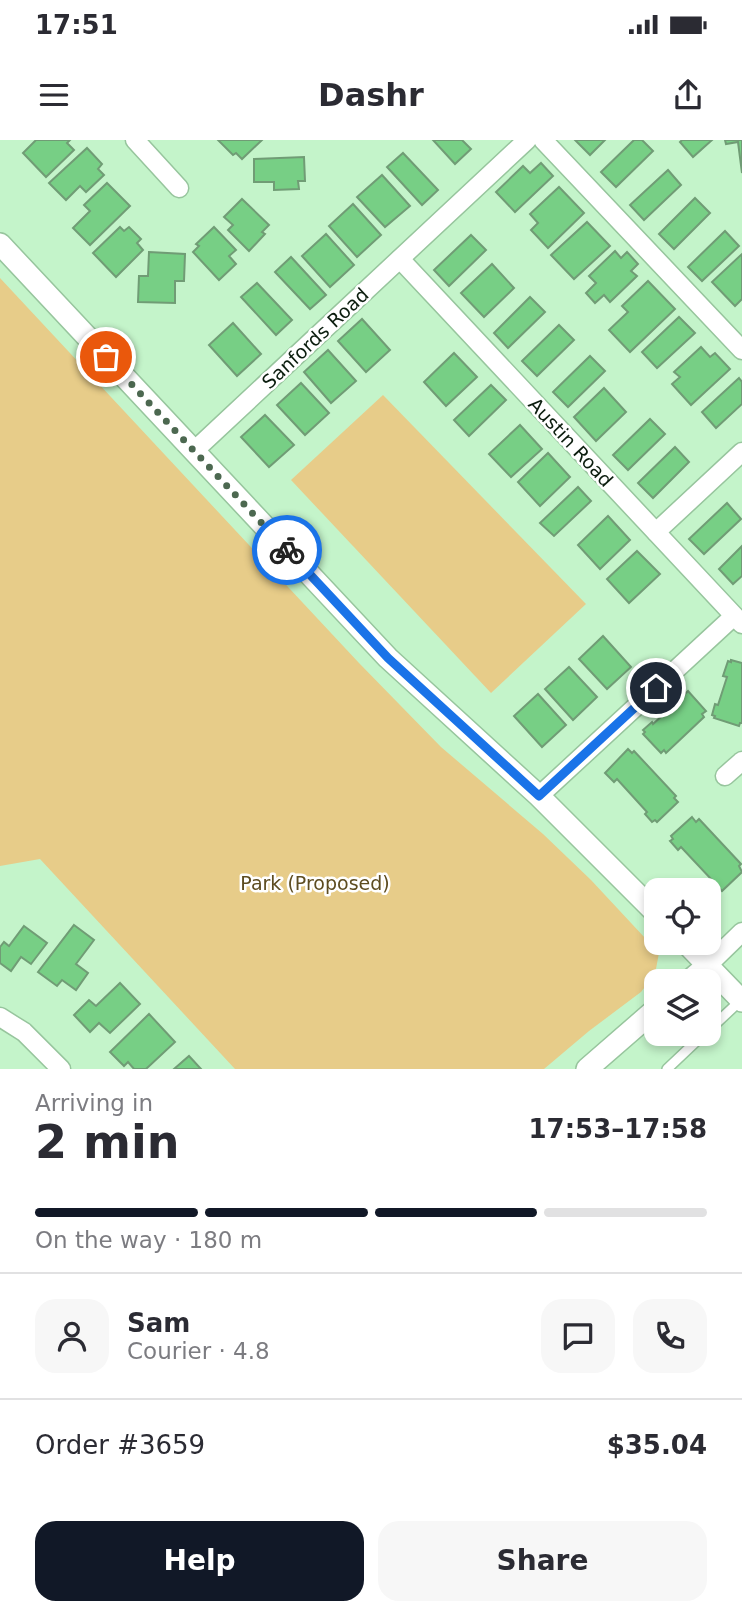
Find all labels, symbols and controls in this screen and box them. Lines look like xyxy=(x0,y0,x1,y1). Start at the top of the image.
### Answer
text: 17:51 xyxy=(35,10,118,40)
icon: menu xyxy=(35,76,73,114)
text: Dashr xyxy=(318,76,424,114)
icon: share xyxy=(669,76,707,114)
street label: Sanfords Road xyxy=(257,283,373,393)
pin xyxy=(76,327,136,387)
icon: bag xyxy=(87,338,125,376)
street label: Austin Road xyxy=(524,393,618,491)
courier xyxy=(252,515,322,585)
icon: bike xyxy=(268,531,306,569)
pin xyxy=(626,658,686,718)
icon: home xyxy=(637,669,675,707)
park label: Park (Proposed) xyxy=(240,872,390,894)
map controls xyxy=(644,878,721,1046)
button: locate xyxy=(644,878,721,955)
button: layers xyxy=(644,969,721,1046)
text: Arriving in xyxy=(35,1090,153,1116)
text: 17:53–17:58 xyxy=(528,1114,707,1144)
text: 2 min xyxy=(35,1115,179,1169)
text: On the way · 180 m xyxy=(35,1227,262,1253)
button: person xyxy=(35,1299,109,1373)
button: chat xyxy=(541,1299,615,1373)
button: phone xyxy=(633,1299,707,1373)
text: Sam xyxy=(127,1308,190,1338)
text: Courier · 4.8 xyxy=(127,1338,270,1364)
text: Order #3659 xyxy=(35,1430,205,1460)
text: $35.04 xyxy=(607,1430,707,1460)
button: Help xyxy=(35,1521,364,1601)
button: Share xyxy=(378,1521,707,1601)

